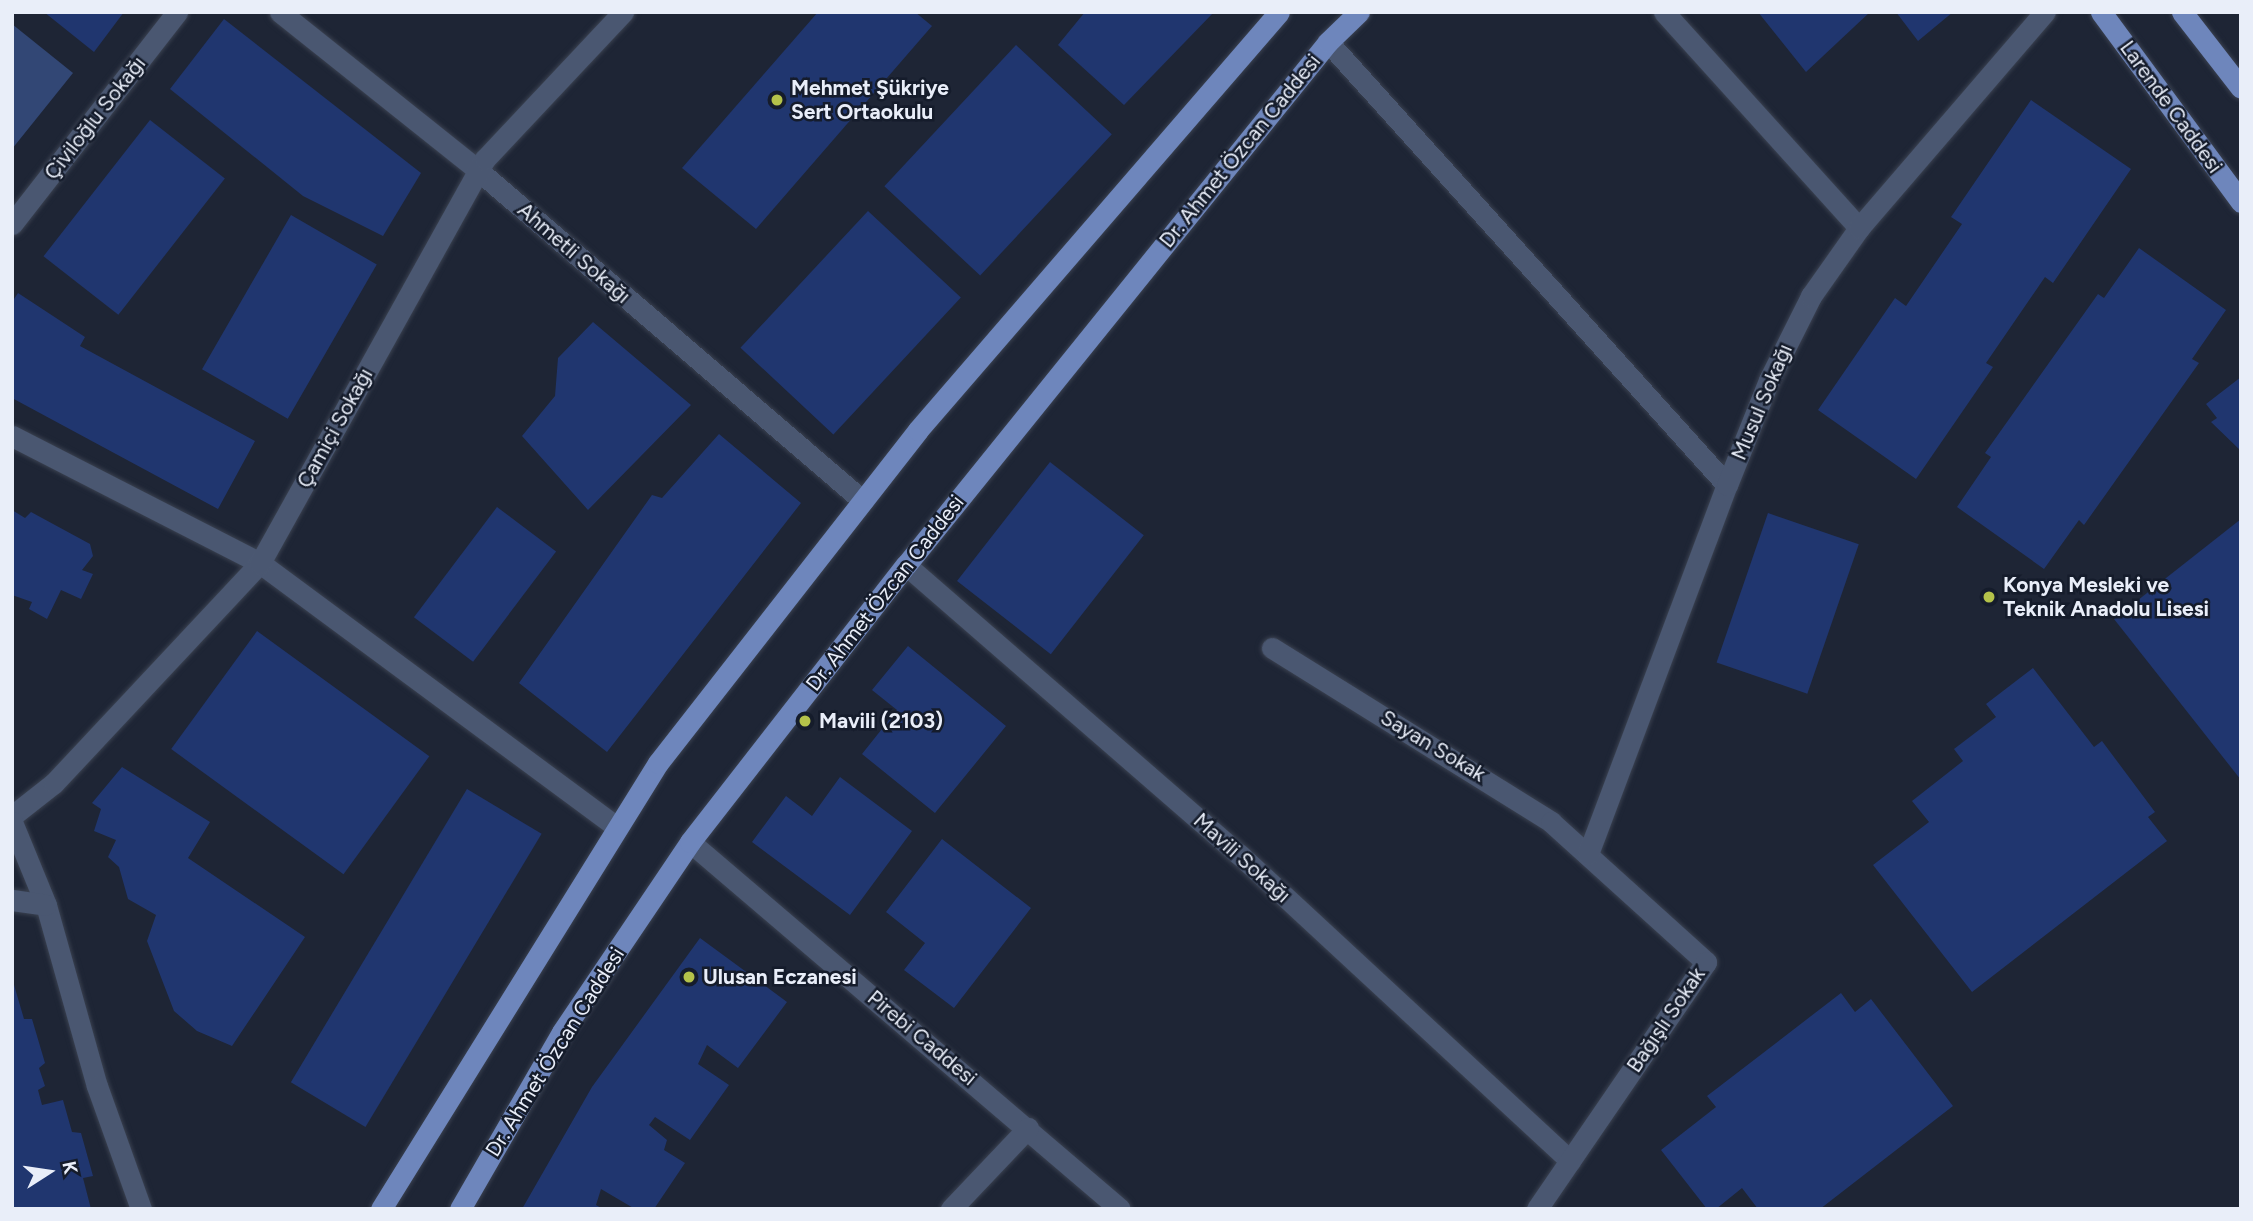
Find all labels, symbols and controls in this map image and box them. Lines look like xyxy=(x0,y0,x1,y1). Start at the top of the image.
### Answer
street label: Larende Caddesi xyxy=(2115,36,2227,178)
street label: Dr. Ahmet Özcan Caddesi xyxy=(1154,49,1326,253)
street label: Çiviloğlu Sokağı xyxy=(39,51,151,185)
place label: Mehmet Şükriye Sert Ortaokulu xyxy=(791,75,949,125)
marker: Mehmet Şükriye Sert Ortaokulu xyxy=(769,92,785,108)
street label: Ahmetli Sokağı xyxy=(513,197,635,309)
street label: Musul Sokağı xyxy=(1726,340,1798,464)
street label: Çamiçi Sokağı xyxy=(292,364,378,492)
street label: Dr. Ahmet Özcan Caddesi xyxy=(801,490,969,696)
place label: Konya Mesleki ve Teknik Anadolu Lisesi xyxy=(2003,572,2209,622)
marker: Konya Mesleki ve Teknik Anadolu Lisesi xyxy=(1981,589,1997,605)
street label: Sayan Sokak xyxy=(1376,705,1490,787)
place label: Mavili (2103) xyxy=(819,708,943,734)
marker: Mavili (2103) xyxy=(797,713,813,729)
street label: Mavili Sokağı xyxy=(1188,808,1296,908)
street label: Dr. Ahmet Özcan Caddesi xyxy=(480,943,630,1161)
street label: Bağışlı Sokak xyxy=(1622,963,1710,1077)
place label: Ulusan Eczanesi xyxy=(703,964,857,990)
marker: Ulusan Eczanesi xyxy=(681,969,697,985)
street label: Pirebi Caddesi xyxy=(862,985,982,1091)
north arrow xyxy=(14,1137,84,1207)
text: K xyxy=(57,1159,83,1176)

